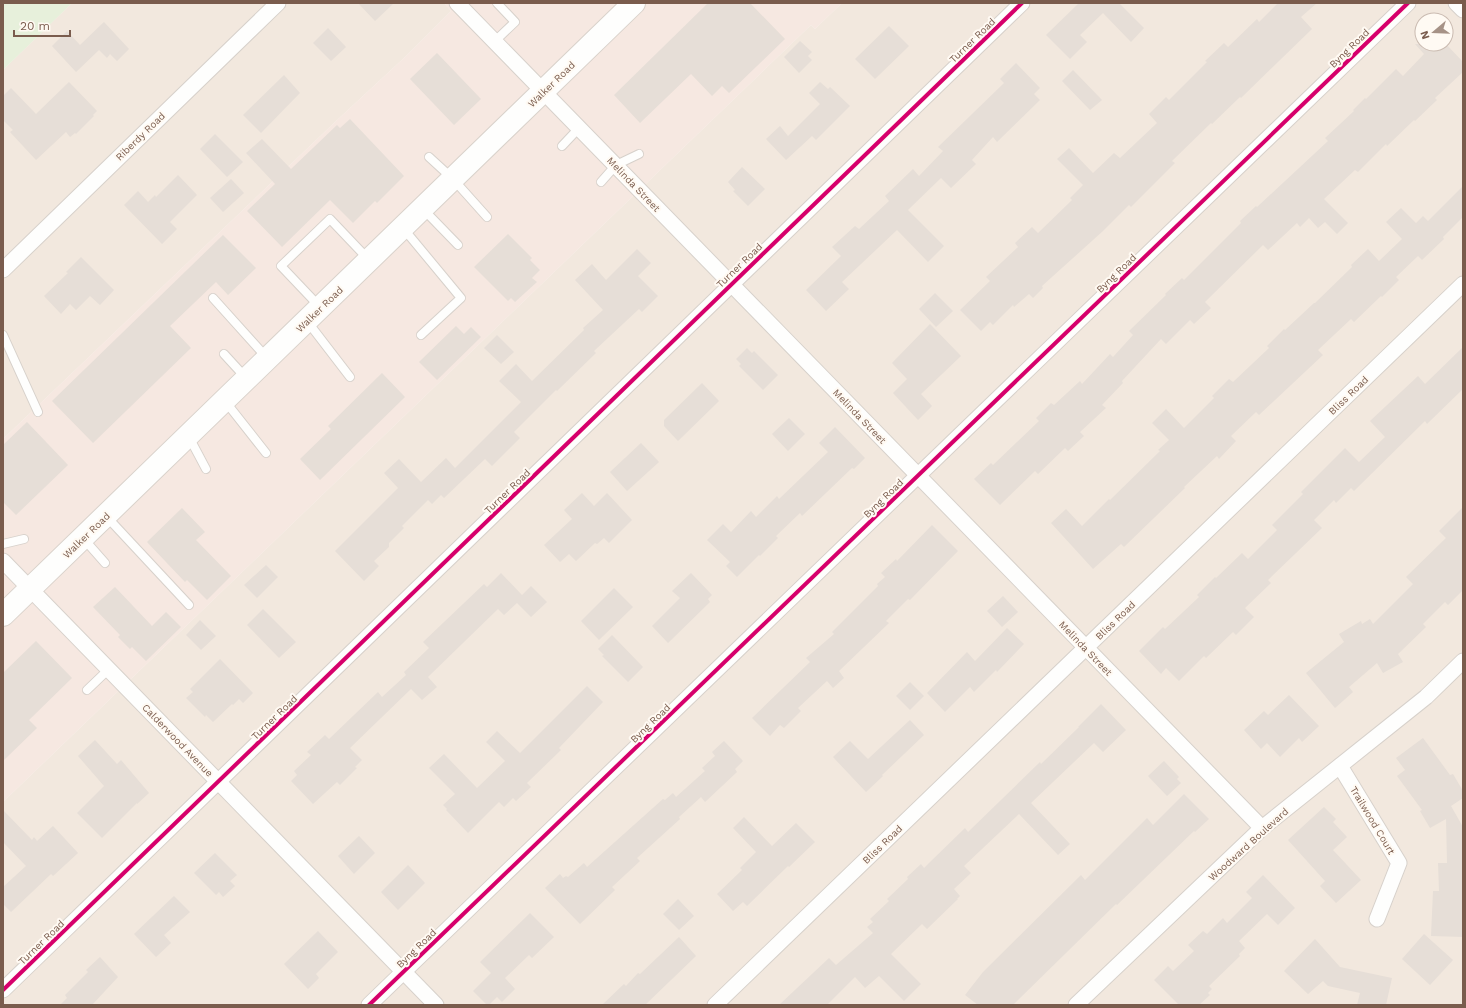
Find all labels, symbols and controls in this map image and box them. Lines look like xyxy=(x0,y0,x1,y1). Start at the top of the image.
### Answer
scale bar xyxy=(14,12,70,38)
north arrow xyxy=(1414,12,1454,52)
street label: Turner Road xyxy=(947,16,997,65)
text: 20 m xyxy=(20,19,50,33)
street label: Byng Road xyxy=(1327,27,1372,70)
text: N xyxy=(1418,29,1432,41)
street label: Walker Road xyxy=(526,59,577,109)
street label: Riberdy Road xyxy=(113,110,167,163)
street label: Melinda Street xyxy=(605,155,663,214)
street label: Turner Road xyxy=(714,241,764,290)
street label: Byng Road xyxy=(1094,252,1139,295)
street label: Walker Road xyxy=(294,284,345,334)
street label: Bliss Road xyxy=(1326,374,1370,417)
street label: Melinda Street xyxy=(831,387,889,446)
street label: Turner Road xyxy=(482,467,532,516)
street label: Byng Road xyxy=(861,477,906,520)
street label: Walker Road xyxy=(61,510,112,560)
street label: Bliss Road xyxy=(1093,599,1137,642)
street label: Melinda Street xyxy=(1057,619,1115,678)
street label: Turner Road xyxy=(249,693,299,742)
street label: Calderwood Avenue xyxy=(140,702,215,779)
street label: Byng Road xyxy=(628,702,673,745)
street label: Trailwood Court xyxy=(1348,784,1398,857)
street label: Woodward Boulevard xyxy=(1206,806,1290,883)
street label: Bliss Road xyxy=(860,823,904,866)
street label: Turner Road xyxy=(16,918,66,967)
street label: Byng Road xyxy=(394,927,439,970)

